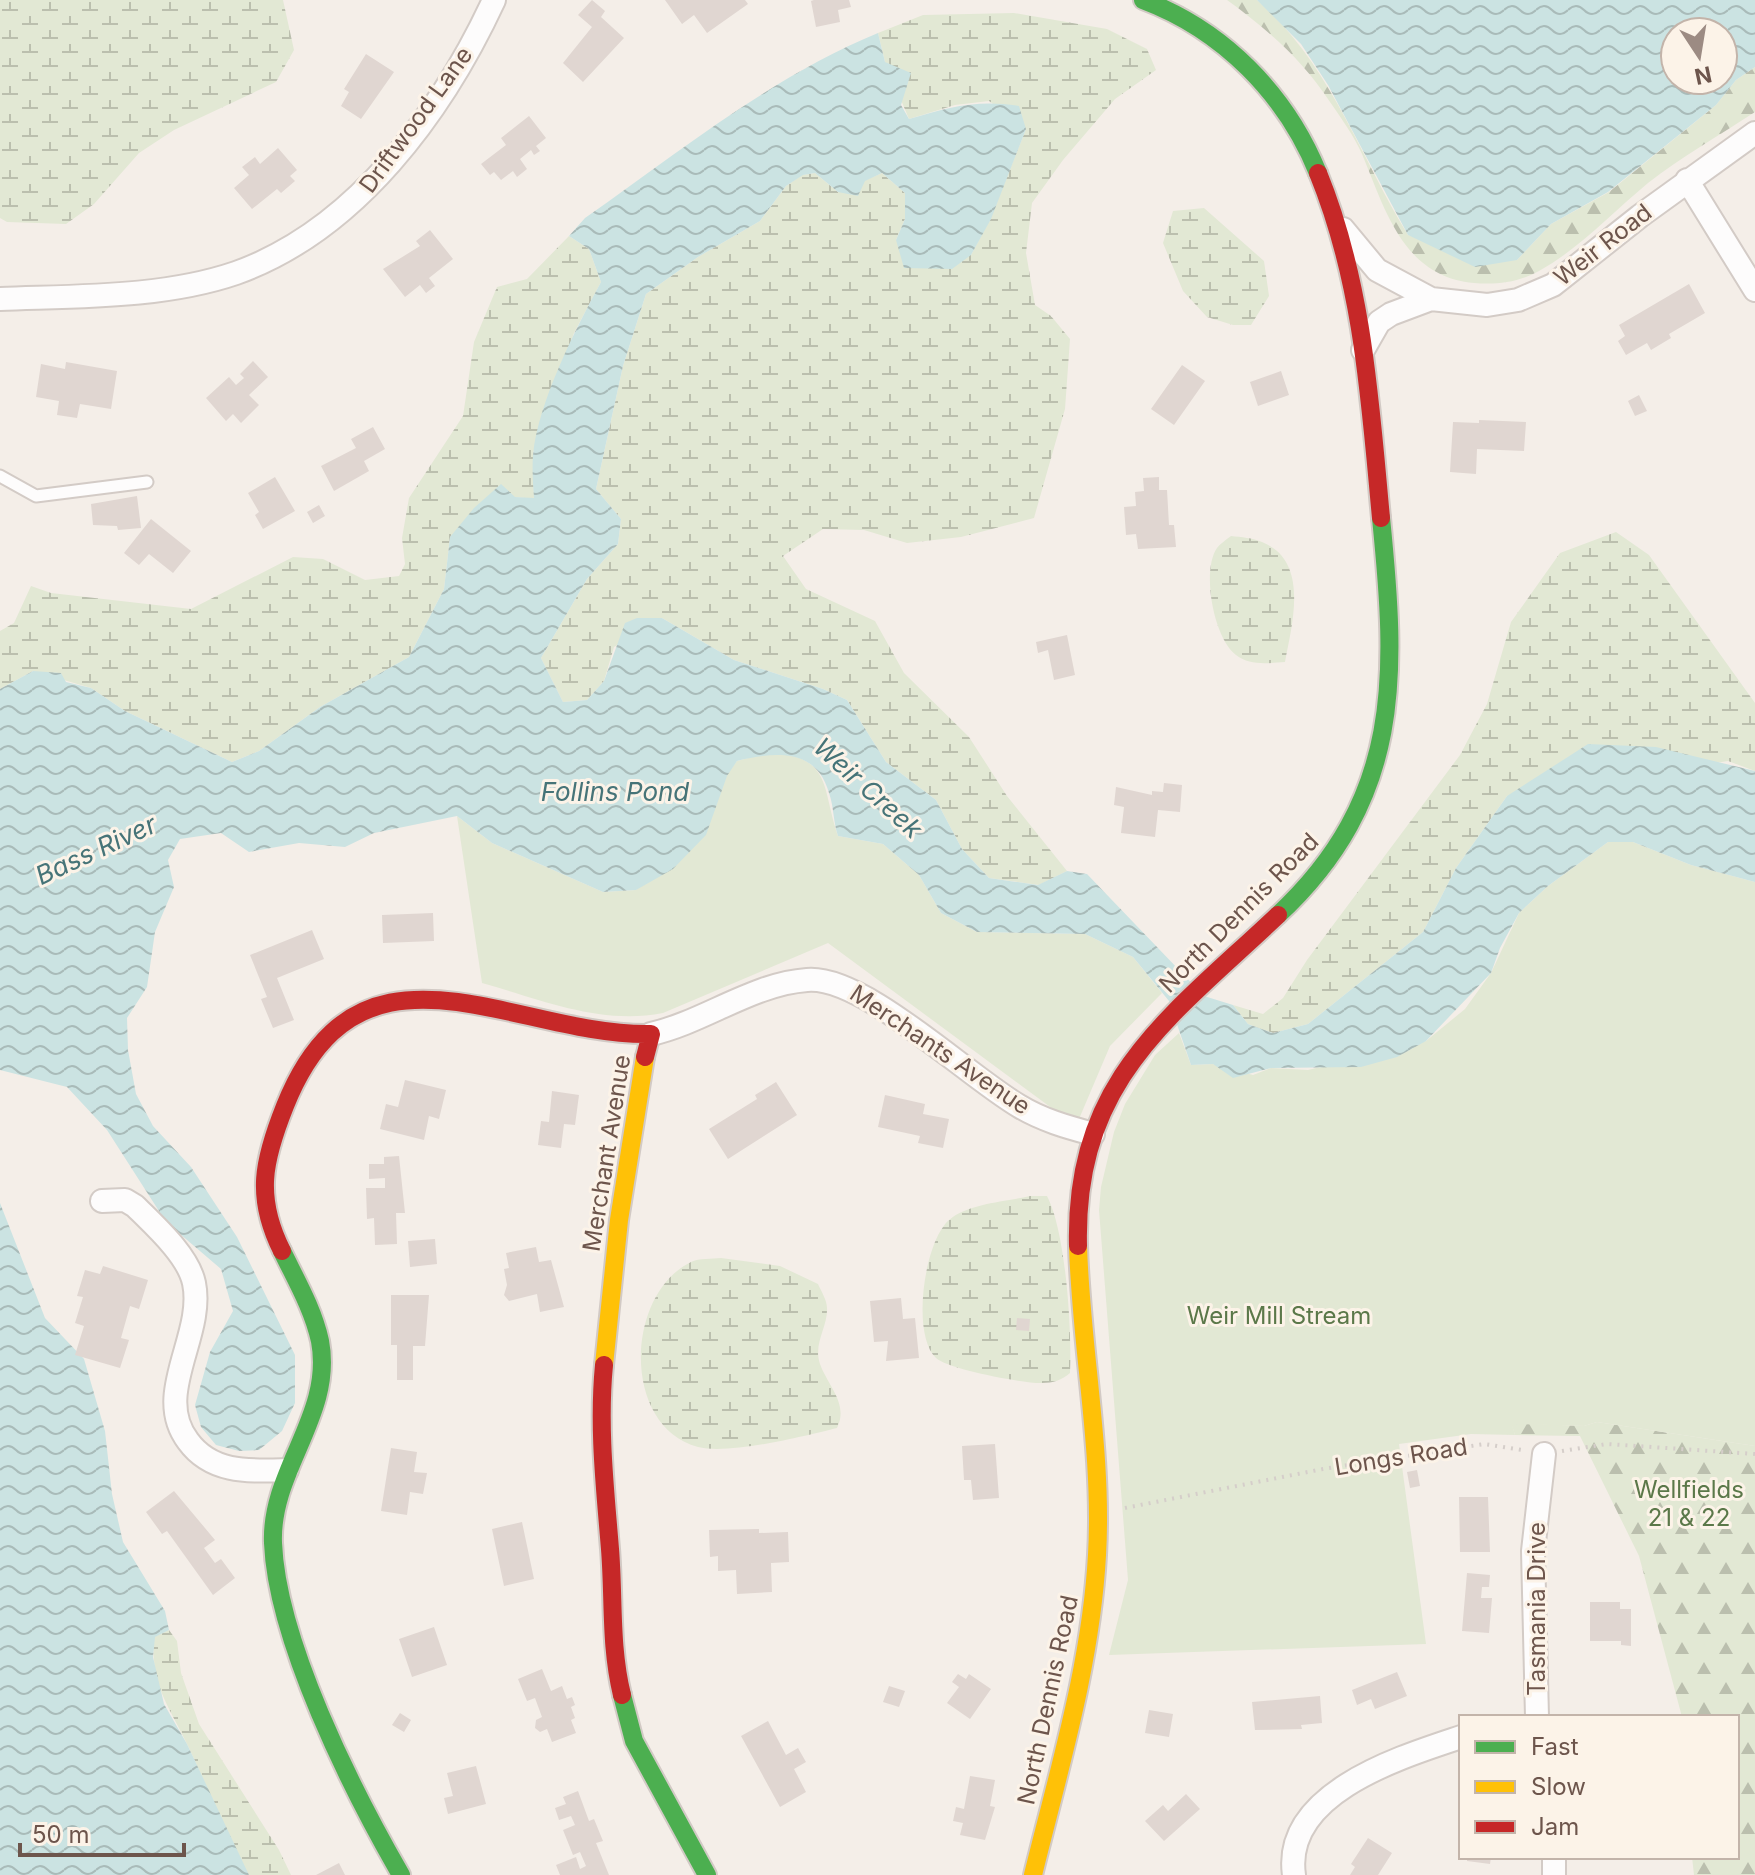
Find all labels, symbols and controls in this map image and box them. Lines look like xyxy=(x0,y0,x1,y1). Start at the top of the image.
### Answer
north arrow xyxy=(1659,16,1739,96)
street label: Driftwood Lane xyxy=(353,41,478,198)
text: N xyxy=(1692,61,1714,90)
street label: Weir Road xyxy=(1548,197,1657,292)
water label: Weir Creek xyxy=(808,731,929,845)
water label: Follins Pond xyxy=(541,776,689,807)
water label: Bass River xyxy=(30,808,162,891)
street label: North Dennis Road xyxy=(1153,827,1324,998)
street label: Merchants Avenue xyxy=(845,979,1036,1121)
street label: Merchant Avenue xyxy=(577,1052,636,1253)
park label: Weir Mill Stream xyxy=(1187,1301,1371,1330)
street label: Longs Road xyxy=(1332,1432,1469,1481)
park label: Wellfields 21 & 22 xyxy=(1634,1475,1744,1532)
street label: Tasmania Drive xyxy=(1522,1522,1551,1696)
street label: North Dennis Road xyxy=(1011,1592,1084,1807)
legend xyxy=(1459,1715,1739,1859)
text: Fast xyxy=(1531,1732,1579,1761)
text: Slow xyxy=(1531,1772,1586,1801)
scale bar xyxy=(20,1807,184,1857)
text: Jam xyxy=(1531,1812,1579,1841)
text: 50 m xyxy=(32,1820,90,1849)

